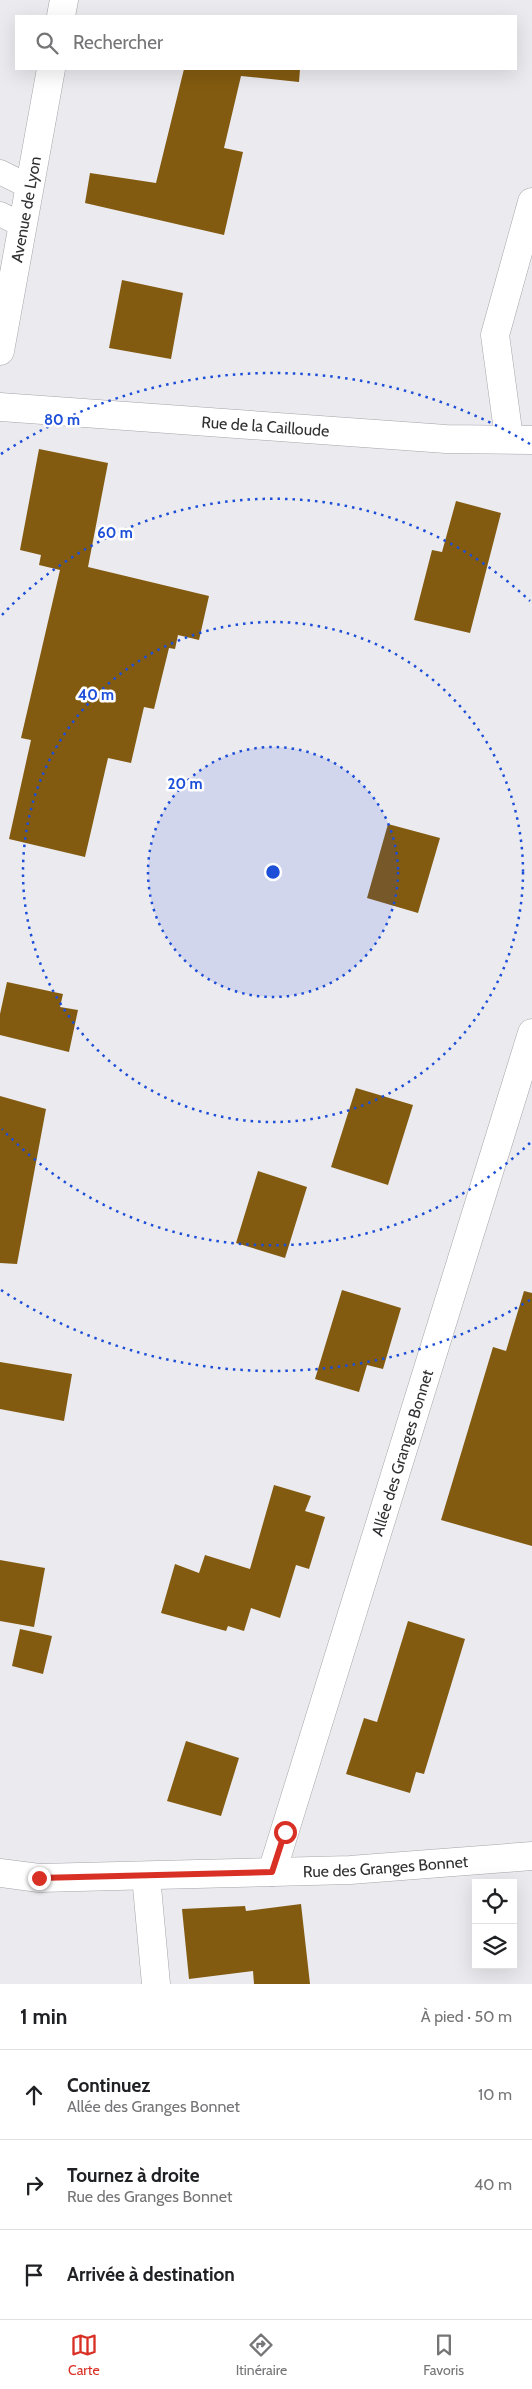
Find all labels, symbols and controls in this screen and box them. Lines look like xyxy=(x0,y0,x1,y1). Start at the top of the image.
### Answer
search box xyxy=(15,15,517,70)
icon: search xyxy=(33,29,61,57)
text: Rechercher xyxy=(73,31,163,54)
street label: Avenue de Lyon xyxy=(7,155,45,264)
text: 80 m xyxy=(44,411,80,429)
street label: Rue de la Cailloude xyxy=(201,412,330,441)
text: 60 m xyxy=(97,524,133,542)
text: 40 m xyxy=(78,686,114,704)
text: 20 m xyxy=(168,775,202,793)
centre of rings xyxy=(264,863,282,881)
street label: Allée des Granges Bonnet xyxy=(368,1367,437,1538)
route start xyxy=(274,1821,297,1844)
street label: Rue des Granges Bonnet xyxy=(303,1852,469,1881)
route end xyxy=(28,1867,51,1890)
map controls xyxy=(472,1879,517,1969)
button: locate xyxy=(472,1879,517,1924)
button: layers xyxy=(472,1924,517,1969)
text: 1 min xyxy=(20,2004,67,2029)
text: À pied · 50 m xyxy=(421,2007,512,2026)
text: Continuez xyxy=(67,2074,150,2097)
icon: ahead xyxy=(20,2081,48,2109)
text: 10 m xyxy=(478,2085,512,2104)
text: Allée des Granges Bonnet xyxy=(67,2097,240,2116)
text: Tournez à droite xyxy=(67,2164,200,2187)
icon: right xyxy=(20,2171,48,2199)
text: 40 m xyxy=(474,2175,512,2194)
text: Rue des Granges Bonnet xyxy=(67,2187,232,2206)
icon: arrive xyxy=(20,2261,48,2289)
text: Arrivée à destination xyxy=(67,2263,235,2286)
tab: Carte xyxy=(68,2331,100,2379)
tab: Itinéraire xyxy=(236,2331,287,2379)
tab: Favoris xyxy=(423,2331,464,2379)

